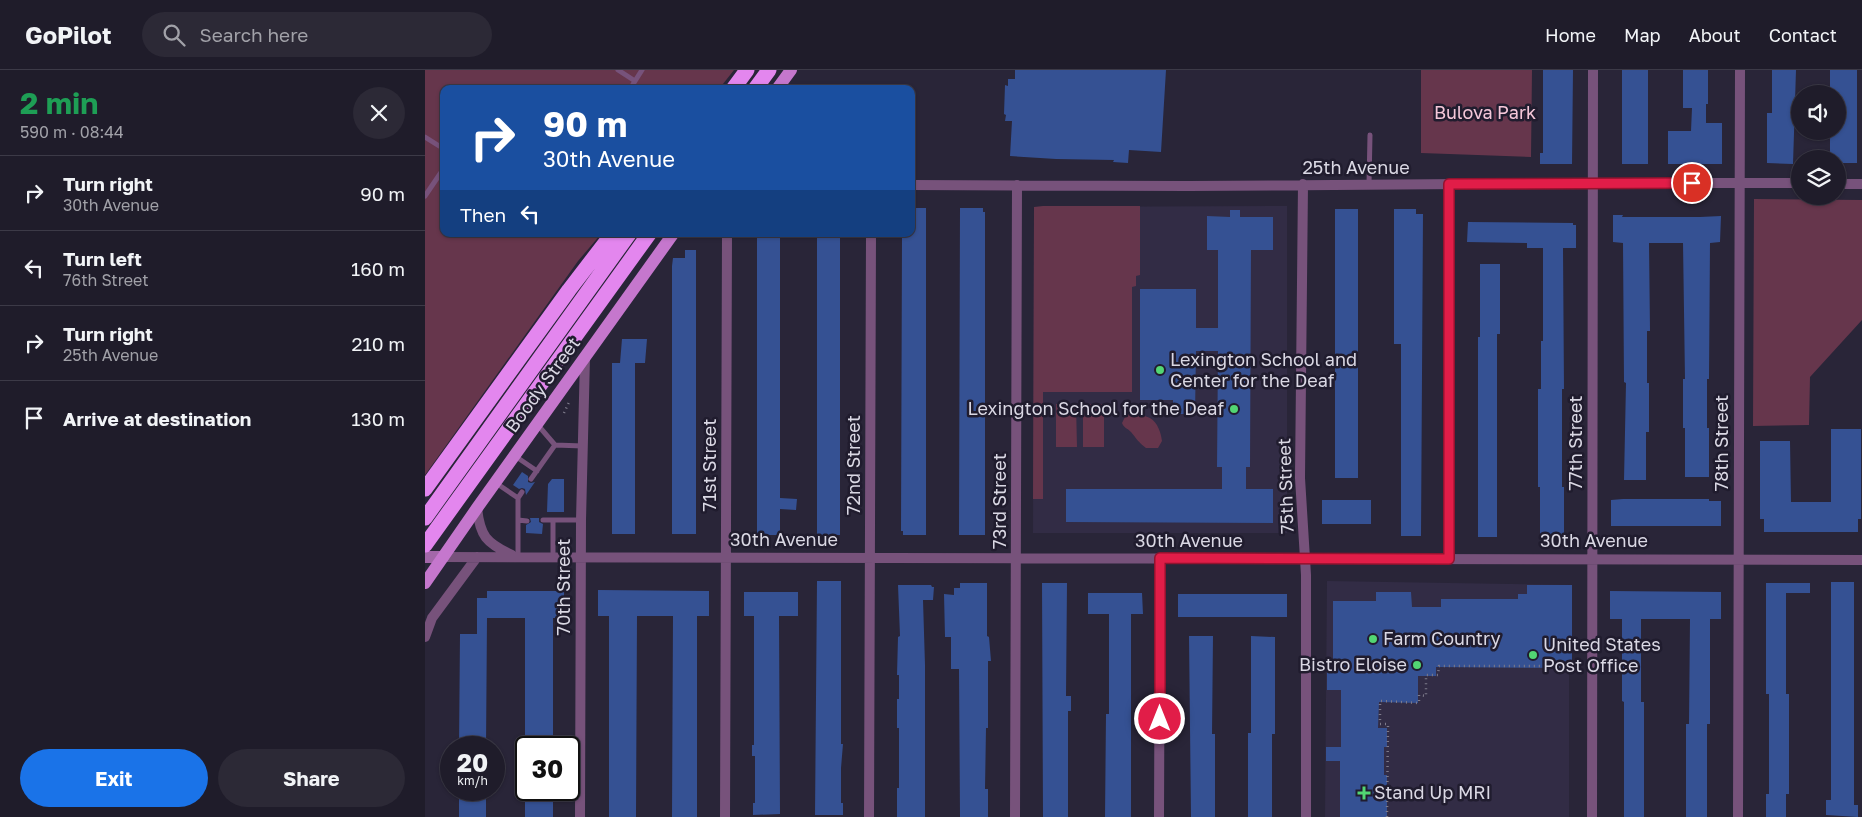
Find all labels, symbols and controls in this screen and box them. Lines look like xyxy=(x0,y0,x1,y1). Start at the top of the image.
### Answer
search box xyxy=(142,12,492,57)
text: GoPilot xyxy=(25,20,112,49)
icon: search xyxy=(160,21,188,49)
text: Search here xyxy=(200,23,308,46)
text: Home xyxy=(1545,24,1596,46)
text: Map xyxy=(1624,24,1661,46)
text: About xyxy=(1689,24,1741,46)
text: Contact xyxy=(1769,24,1837,46)
text: 2 min xyxy=(20,85,98,121)
map controls xyxy=(1791,85,1846,205)
button: sound xyxy=(1791,85,1846,140)
button: close xyxy=(353,87,405,139)
park label: Bulova Park xyxy=(1434,101,1536,123)
text: 90 m xyxy=(543,103,627,145)
icon: right xyxy=(460,105,525,170)
text: 590 m · 08:44 xyxy=(20,122,124,142)
text: 30th Avenue xyxy=(543,145,675,172)
button: layers xyxy=(1791,150,1846,205)
street label: 25th Avenue xyxy=(1302,156,1410,178)
pin xyxy=(1671,162,1713,204)
icon: arrive xyxy=(1678,169,1706,197)
text: Turn right xyxy=(63,172,153,195)
icon: right xyxy=(20,179,48,207)
text: 90 m xyxy=(360,182,405,205)
text: 30th Avenue xyxy=(63,195,159,215)
icon: left xyxy=(516,200,544,228)
text: Then xyxy=(460,203,506,226)
text: Turn left xyxy=(63,247,142,270)
icon: left xyxy=(20,254,48,282)
text: 160 m xyxy=(351,257,405,280)
text: 76th Street xyxy=(63,270,149,290)
text: Turn right xyxy=(63,322,153,345)
icon: right xyxy=(20,329,48,357)
text: 210 m xyxy=(351,332,405,355)
street label: Boody Street xyxy=(500,332,584,436)
text: 25th Avenue xyxy=(63,345,158,365)
place label: Lexington School and Center for the Deaf xyxy=(1170,348,1357,391)
marker: Lexington School and Center for the Deaf xyxy=(1154,364,1166,376)
street label: 77th Street xyxy=(1564,395,1586,491)
street label: 78th Street xyxy=(1710,395,1732,491)
place label: Lexington School for the Deaf xyxy=(967,397,1224,419)
marker: Lexington School for the Deaf xyxy=(1228,403,1240,415)
icon: arrive xyxy=(20,404,48,432)
text: Arrive at destination xyxy=(63,407,251,430)
text: 130 m xyxy=(351,407,405,430)
street label: 72nd Street xyxy=(842,415,864,515)
street label: 71st Street xyxy=(698,419,720,511)
street label: 75th Street xyxy=(1272,438,1298,534)
street label: 73rd Street xyxy=(988,453,1010,549)
street label: 30th Avenue xyxy=(730,528,838,550)
street label: 30th Avenue xyxy=(1135,529,1243,551)
street label: 30th Avenue xyxy=(1540,529,1648,551)
street label: 70th Street xyxy=(552,539,574,635)
place label: Farm Country xyxy=(1383,627,1501,649)
marker: Farm Country xyxy=(1367,633,1379,645)
place label: United States Post Office xyxy=(1543,633,1661,676)
marker: United States Post Office xyxy=(1527,649,1539,661)
place label: Bistro Eloise xyxy=(1299,653,1407,675)
marker: Bistro Eloise xyxy=(1411,659,1423,671)
position arrow xyxy=(1133,692,1185,744)
speed limit sign: 30 xyxy=(515,736,580,801)
text: 20 xyxy=(457,747,488,778)
button: Exit xyxy=(20,749,208,807)
button: Share xyxy=(218,749,405,807)
text: km/h xyxy=(457,773,488,788)
place label: Stand Up MRI xyxy=(1374,781,1491,803)
marker: Stand Up MRI xyxy=(1358,787,1370,799)

